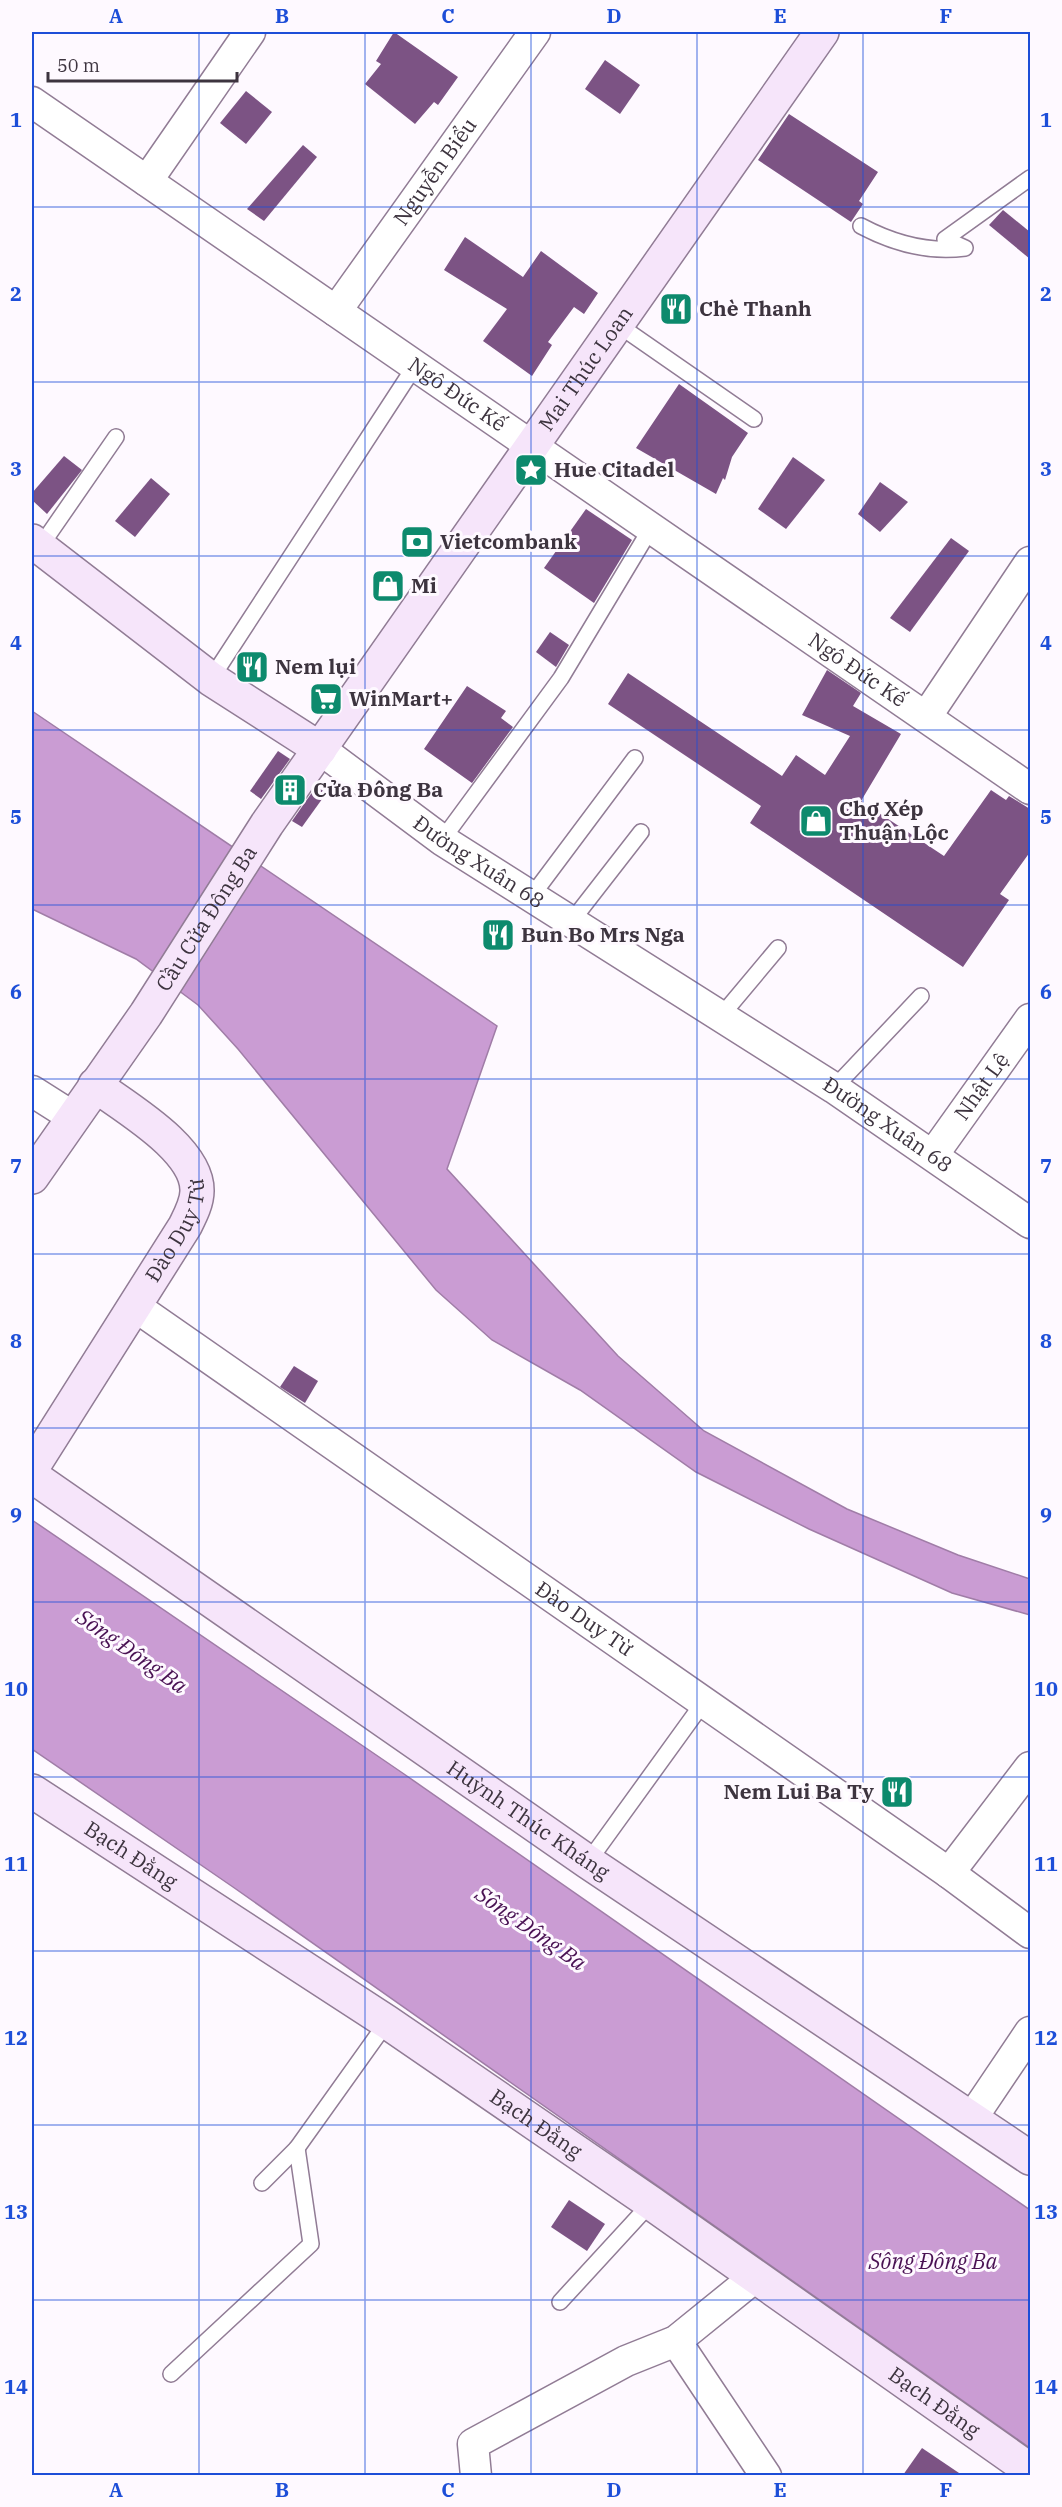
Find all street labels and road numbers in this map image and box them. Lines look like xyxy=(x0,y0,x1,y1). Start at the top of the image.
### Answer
street label: Nguyễn Biểu xyxy=(386,112,482,231)
street label: Mai Thúc Loan xyxy=(532,300,639,436)
street label: Ngô Đức Kế xyxy=(403,350,513,438)
street label: Ngô Đức Kế xyxy=(803,626,913,713)
street label: Đường Xuân 68 xyxy=(408,808,550,914)
street label: Cầu Cửa Đông Ba xyxy=(149,840,263,996)
street label: Nhật Lệ xyxy=(947,1047,1015,1125)
street label: Đường Xuân 68 xyxy=(818,1070,958,1178)
street label: Đào Duy Từ xyxy=(138,1177,210,1287)
street label: Đào Duy Từ xyxy=(530,1574,639,1662)
street label: Huỳnh Thúc Kháng xyxy=(442,1753,616,1886)
street label: Bạch Đằng xyxy=(80,1814,184,1895)
street label: Bạch Đằng xyxy=(485,2082,588,2165)
street label: Bạch Đằng xyxy=(884,2360,986,2444)

